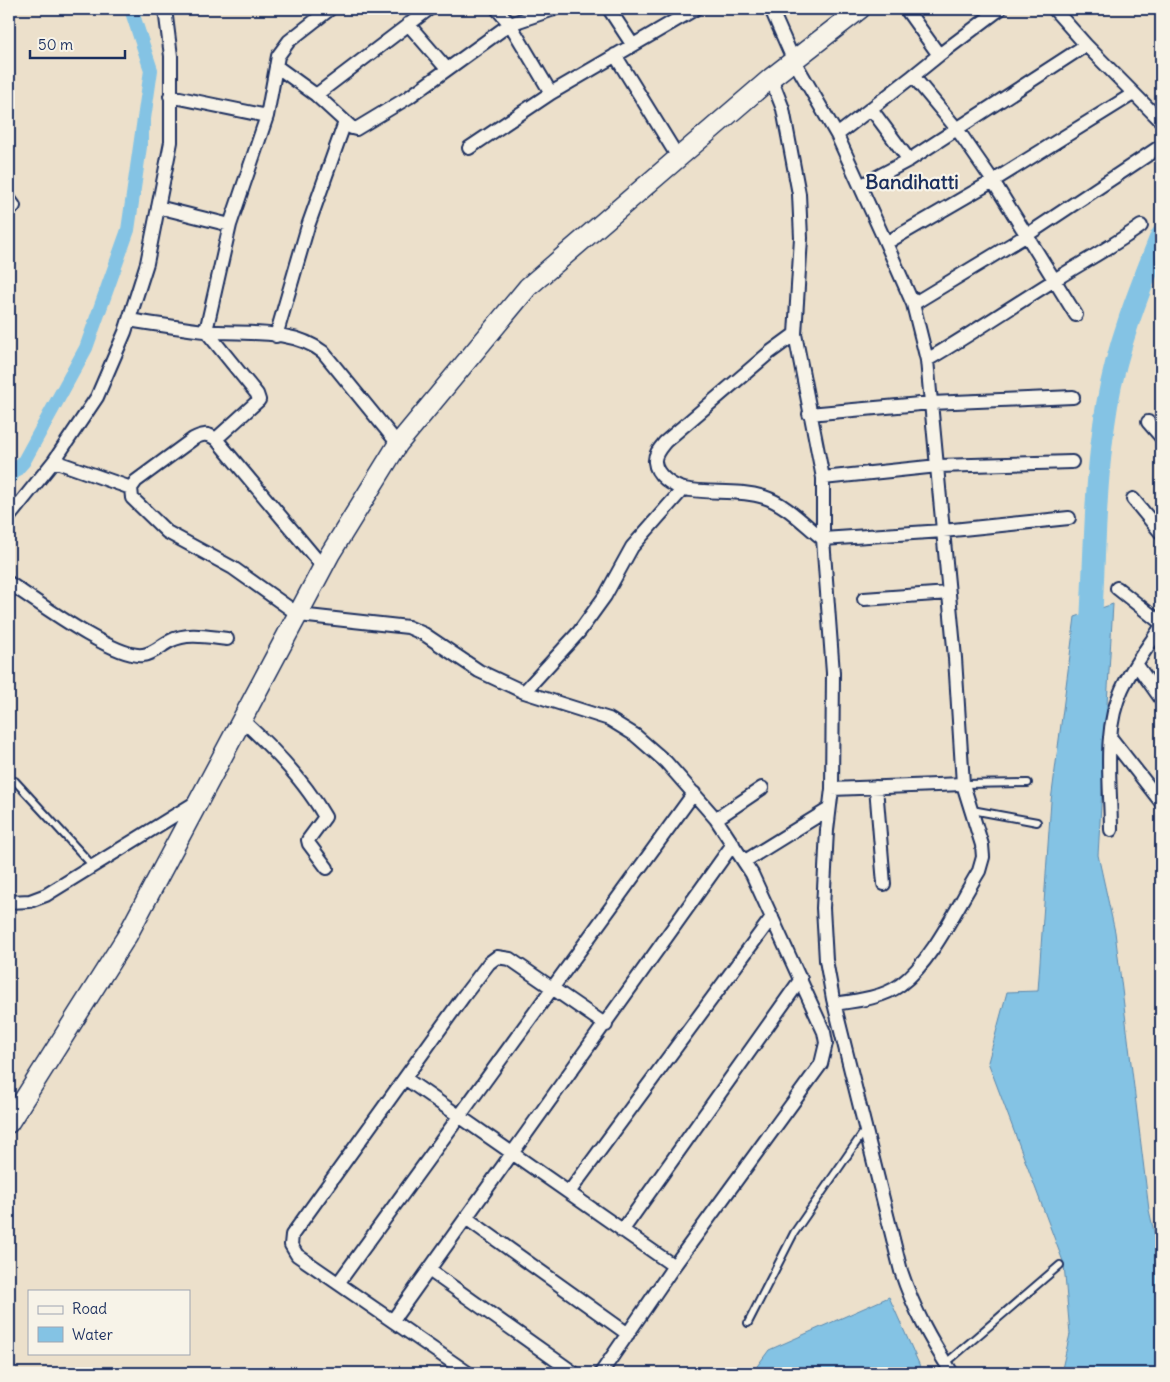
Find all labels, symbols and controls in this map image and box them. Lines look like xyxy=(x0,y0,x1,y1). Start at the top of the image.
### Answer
scale bar xyxy=(30,28,125,60)
text: 50 m xyxy=(38,35,73,54)
district label: Bandihatti xyxy=(865,169,959,194)
legend xyxy=(28,1290,190,1354)
text: Road xyxy=(72,1299,107,1318)
text: Water xyxy=(72,1325,113,1344)

